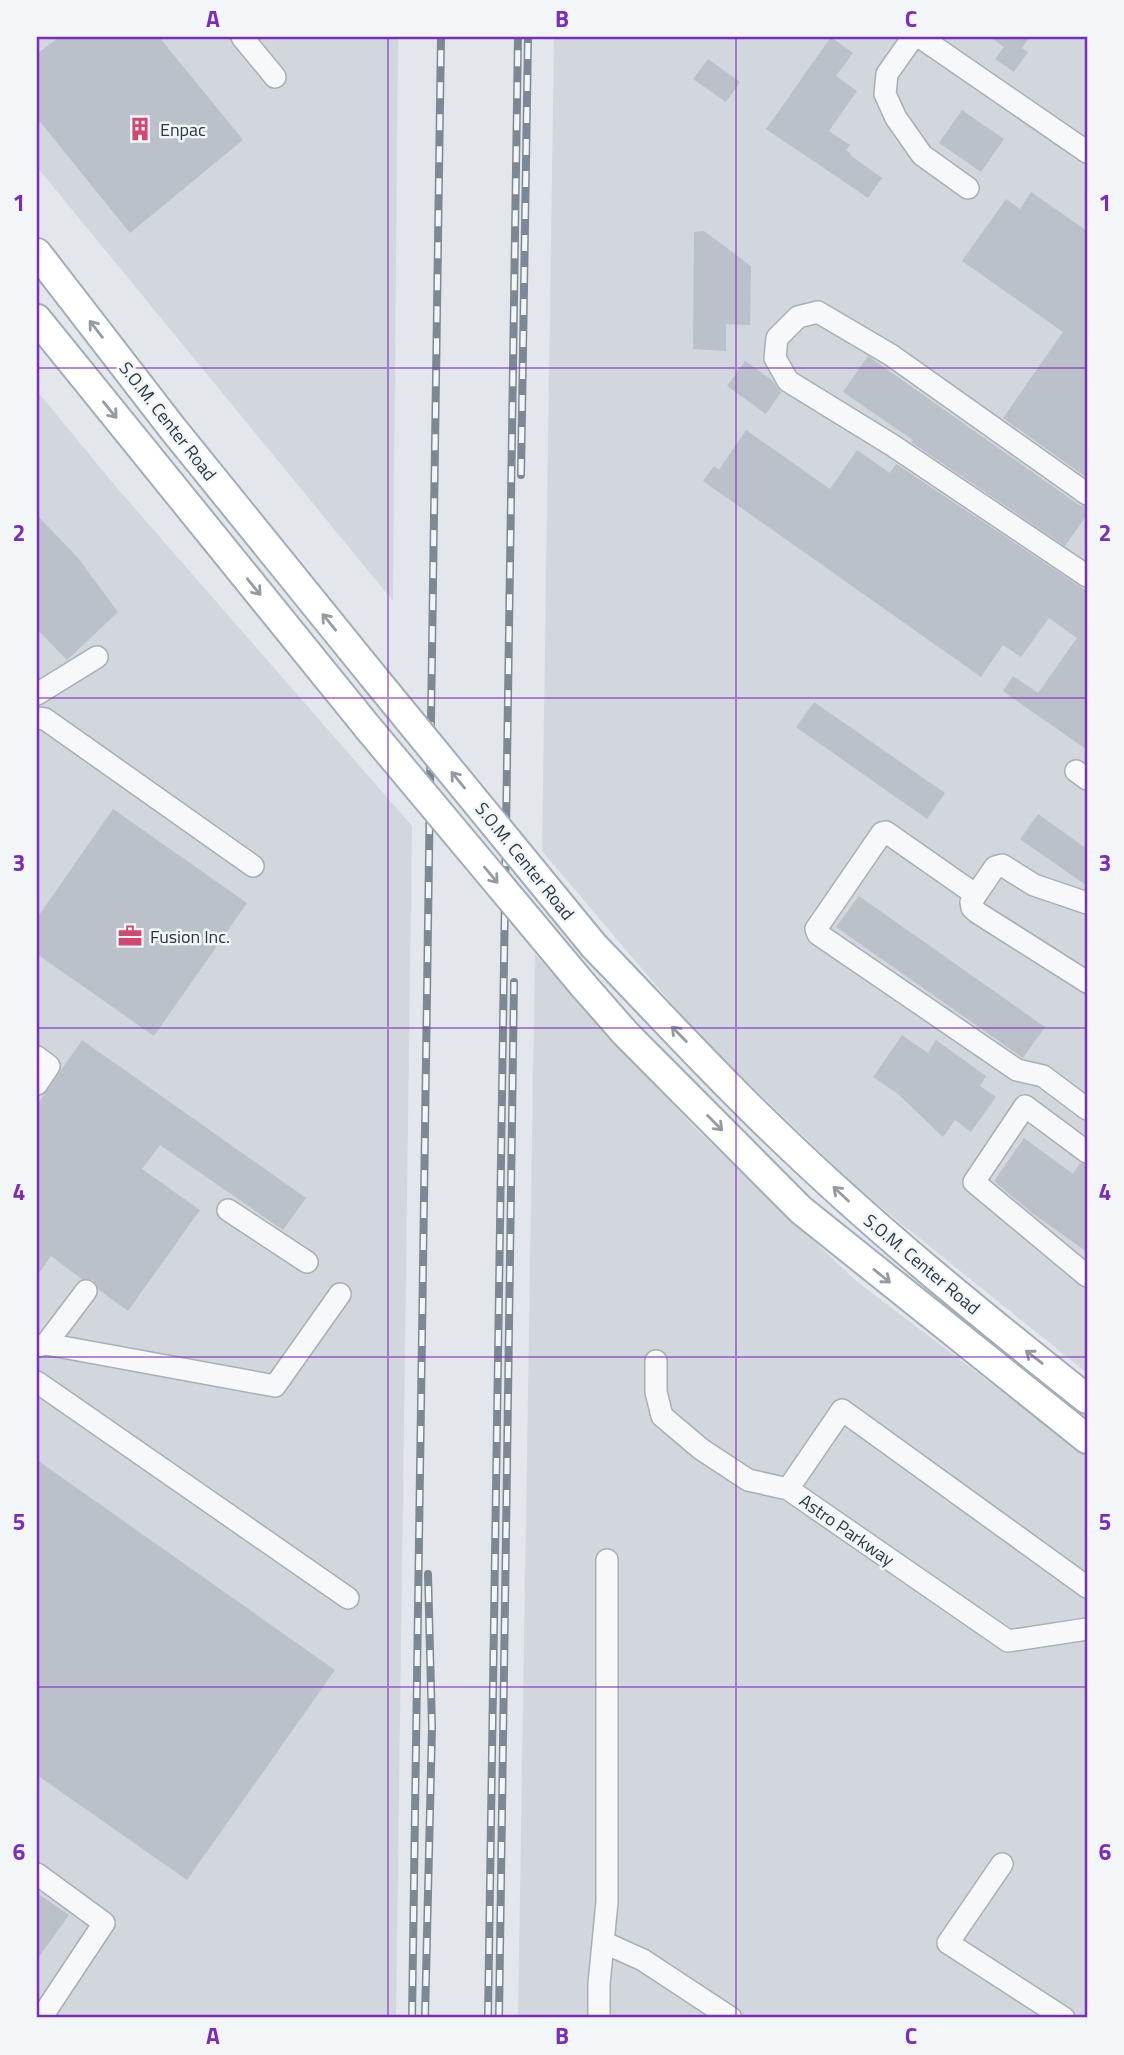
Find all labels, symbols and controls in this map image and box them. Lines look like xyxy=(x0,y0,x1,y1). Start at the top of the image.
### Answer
text: A xyxy=(206,1,220,36)
text: B xyxy=(555,1,569,36)
text: C xyxy=(905,1,917,36)
building icon: Enpac xyxy=(126,115,154,143)
place label: Enpac xyxy=(160,116,206,143)
text: 1 xyxy=(13,185,25,220)
text: 1 xyxy=(1099,185,1111,220)
one-way arrow xyxy=(88,320,103,339)
street label: S.O.M. Center Road xyxy=(113,356,223,486)
one-way arrow xyxy=(103,400,118,418)
text: 2 xyxy=(13,515,25,550)
text: 2 xyxy=(1099,515,1111,550)
one-way arrow xyxy=(246,577,261,595)
one-way arrow xyxy=(321,613,337,631)
one-way arrow xyxy=(450,771,466,789)
street label: S.O.M. Center Road xyxy=(469,796,581,926)
text: 3 xyxy=(13,845,25,880)
text: 3 xyxy=(1099,845,1111,880)
one-way arrow xyxy=(483,866,499,884)
office icon: Fusion Inc. xyxy=(116,922,144,950)
place label: Fusion Inc. xyxy=(150,923,230,950)
one-way arrow xyxy=(671,1026,688,1043)
one-way arrow xyxy=(706,1114,723,1131)
text: 4 xyxy=(13,1174,25,1209)
text: 4 xyxy=(1099,1174,1111,1209)
one-way arrow xyxy=(832,1186,850,1202)
street label: S.O.M. Center Road xyxy=(858,1207,986,1321)
one-way arrow xyxy=(873,1268,891,1284)
one-way arrow xyxy=(1025,1349,1043,1364)
street label: Astro Parkway xyxy=(794,1487,900,1573)
text: 5 xyxy=(13,1504,25,1539)
text: 5 xyxy=(1099,1504,1111,1539)
text: 6 xyxy=(13,1834,26,1869)
text: 6 xyxy=(1099,1834,1112,1869)
text: A xyxy=(206,2018,220,2053)
text: B xyxy=(555,2018,569,2053)
text: C xyxy=(905,2018,917,2053)

